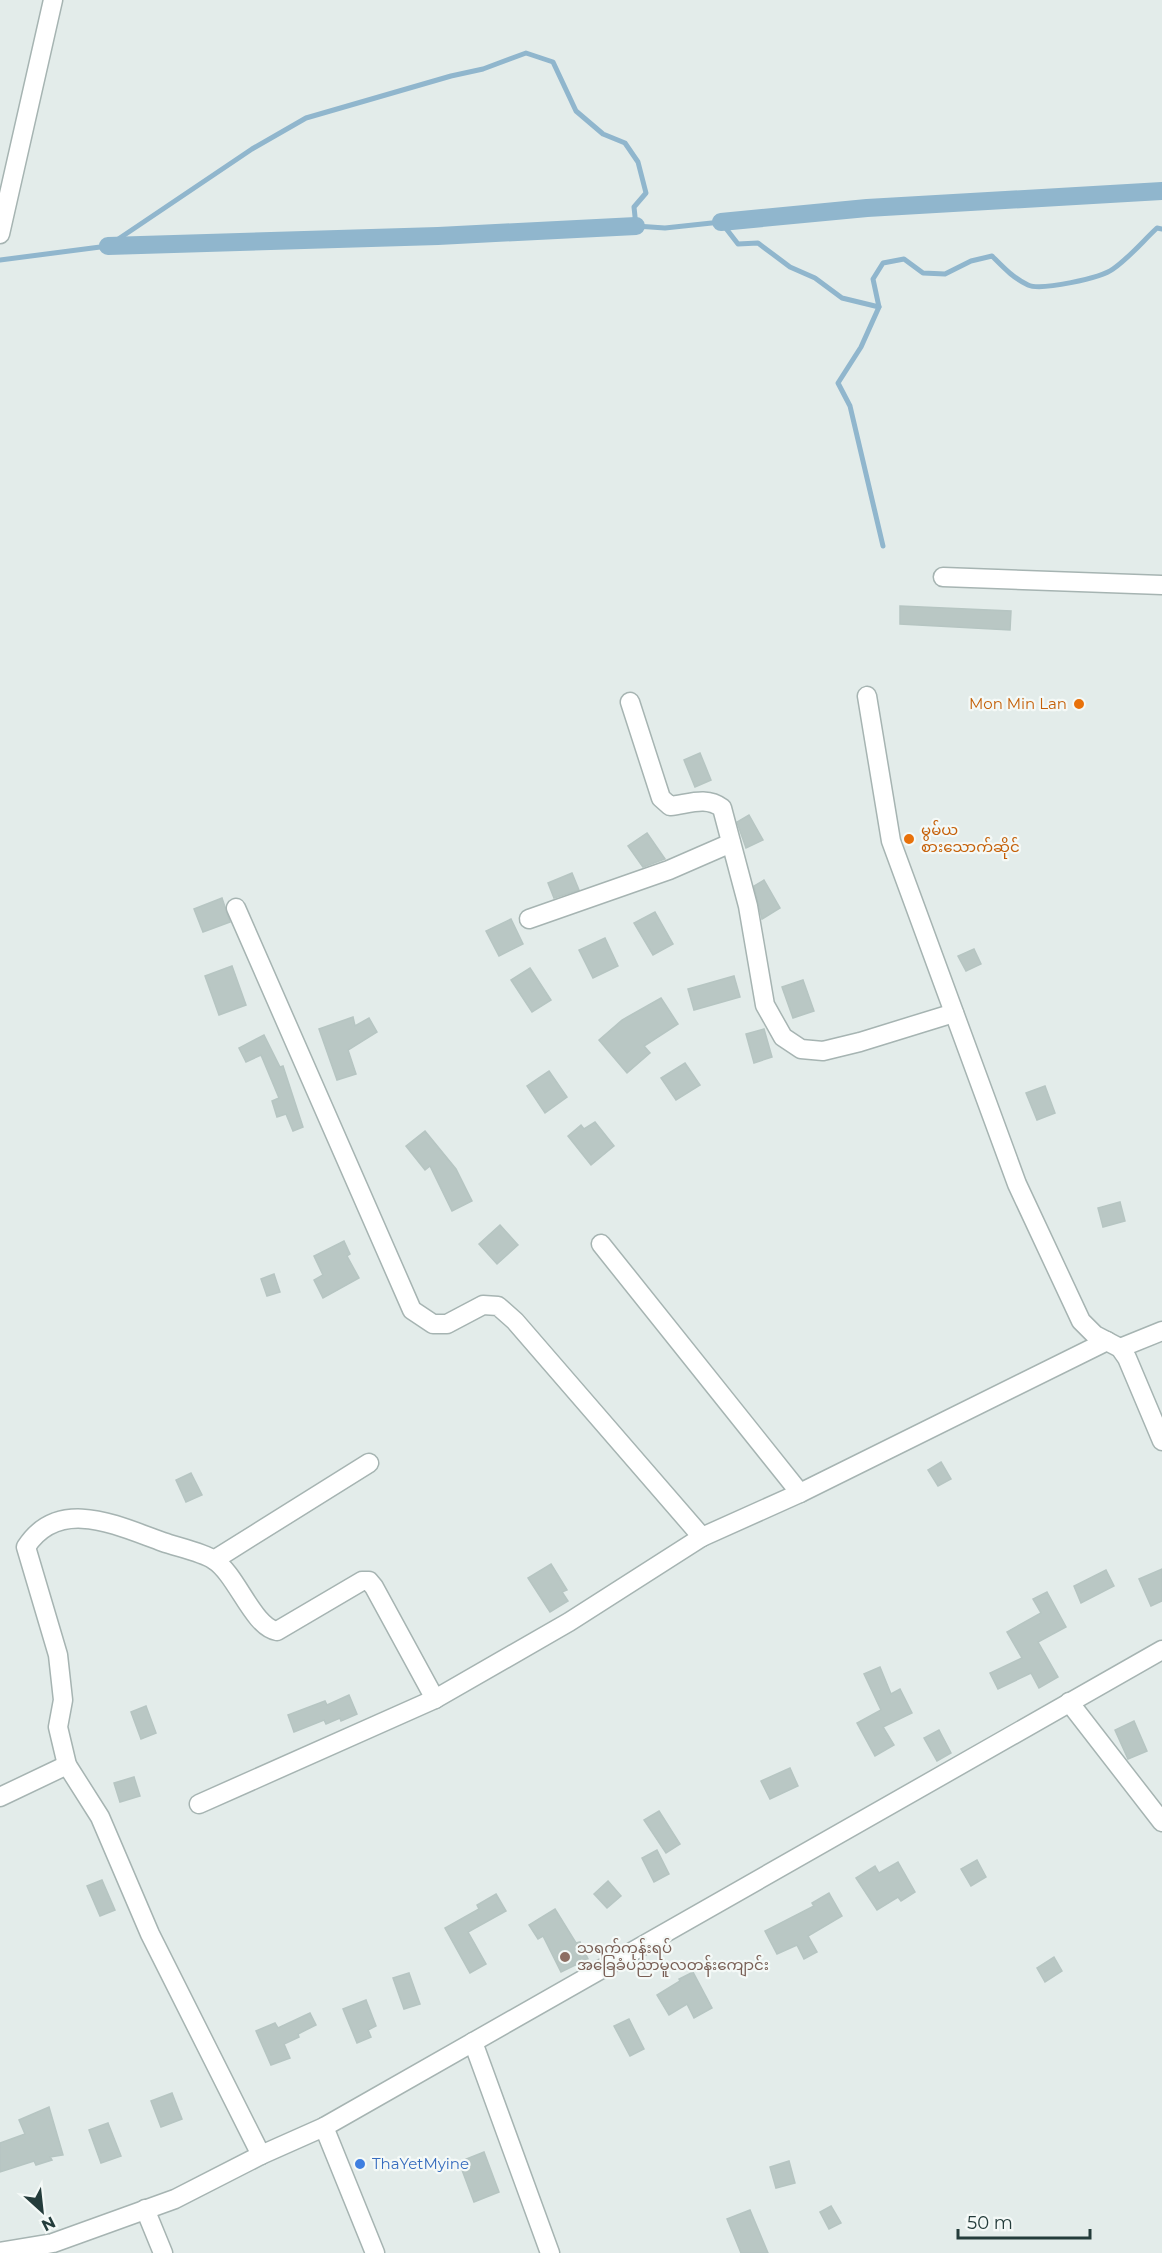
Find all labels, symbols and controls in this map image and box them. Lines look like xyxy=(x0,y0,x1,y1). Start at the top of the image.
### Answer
place label: Mon Min Lan xyxy=(969,694,1067,713)
marker: Mon Min Lan xyxy=(1072,697,1086,711)
place label: မွမ်ယ စားသောက်ဆိုင် xyxy=(921,820,1020,859)
marker: မွမ်ယ စားသောက်ဆိုင် xyxy=(902,832,916,846)
place label: သရက်ကုန်းရပ် အခြေခံပညာမူလတန်းကျောင်း xyxy=(577,1938,769,1977)
marker: သရက်ကုန်းရပ် အခြေခံပညာမူလတန်းကျောင်း xyxy=(558,1950,572,1964)
place label: ThaYetMyine xyxy=(372,2154,469,2173)
marker: ThaYetMyine xyxy=(353,2157,367,2171)
north arrow xyxy=(12,2181,72,2241)
scale bar xyxy=(958,2202,1090,2240)
text: 50 m xyxy=(967,2212,1013,2234)
text: N xyxy=(39,2213,59,2235)

